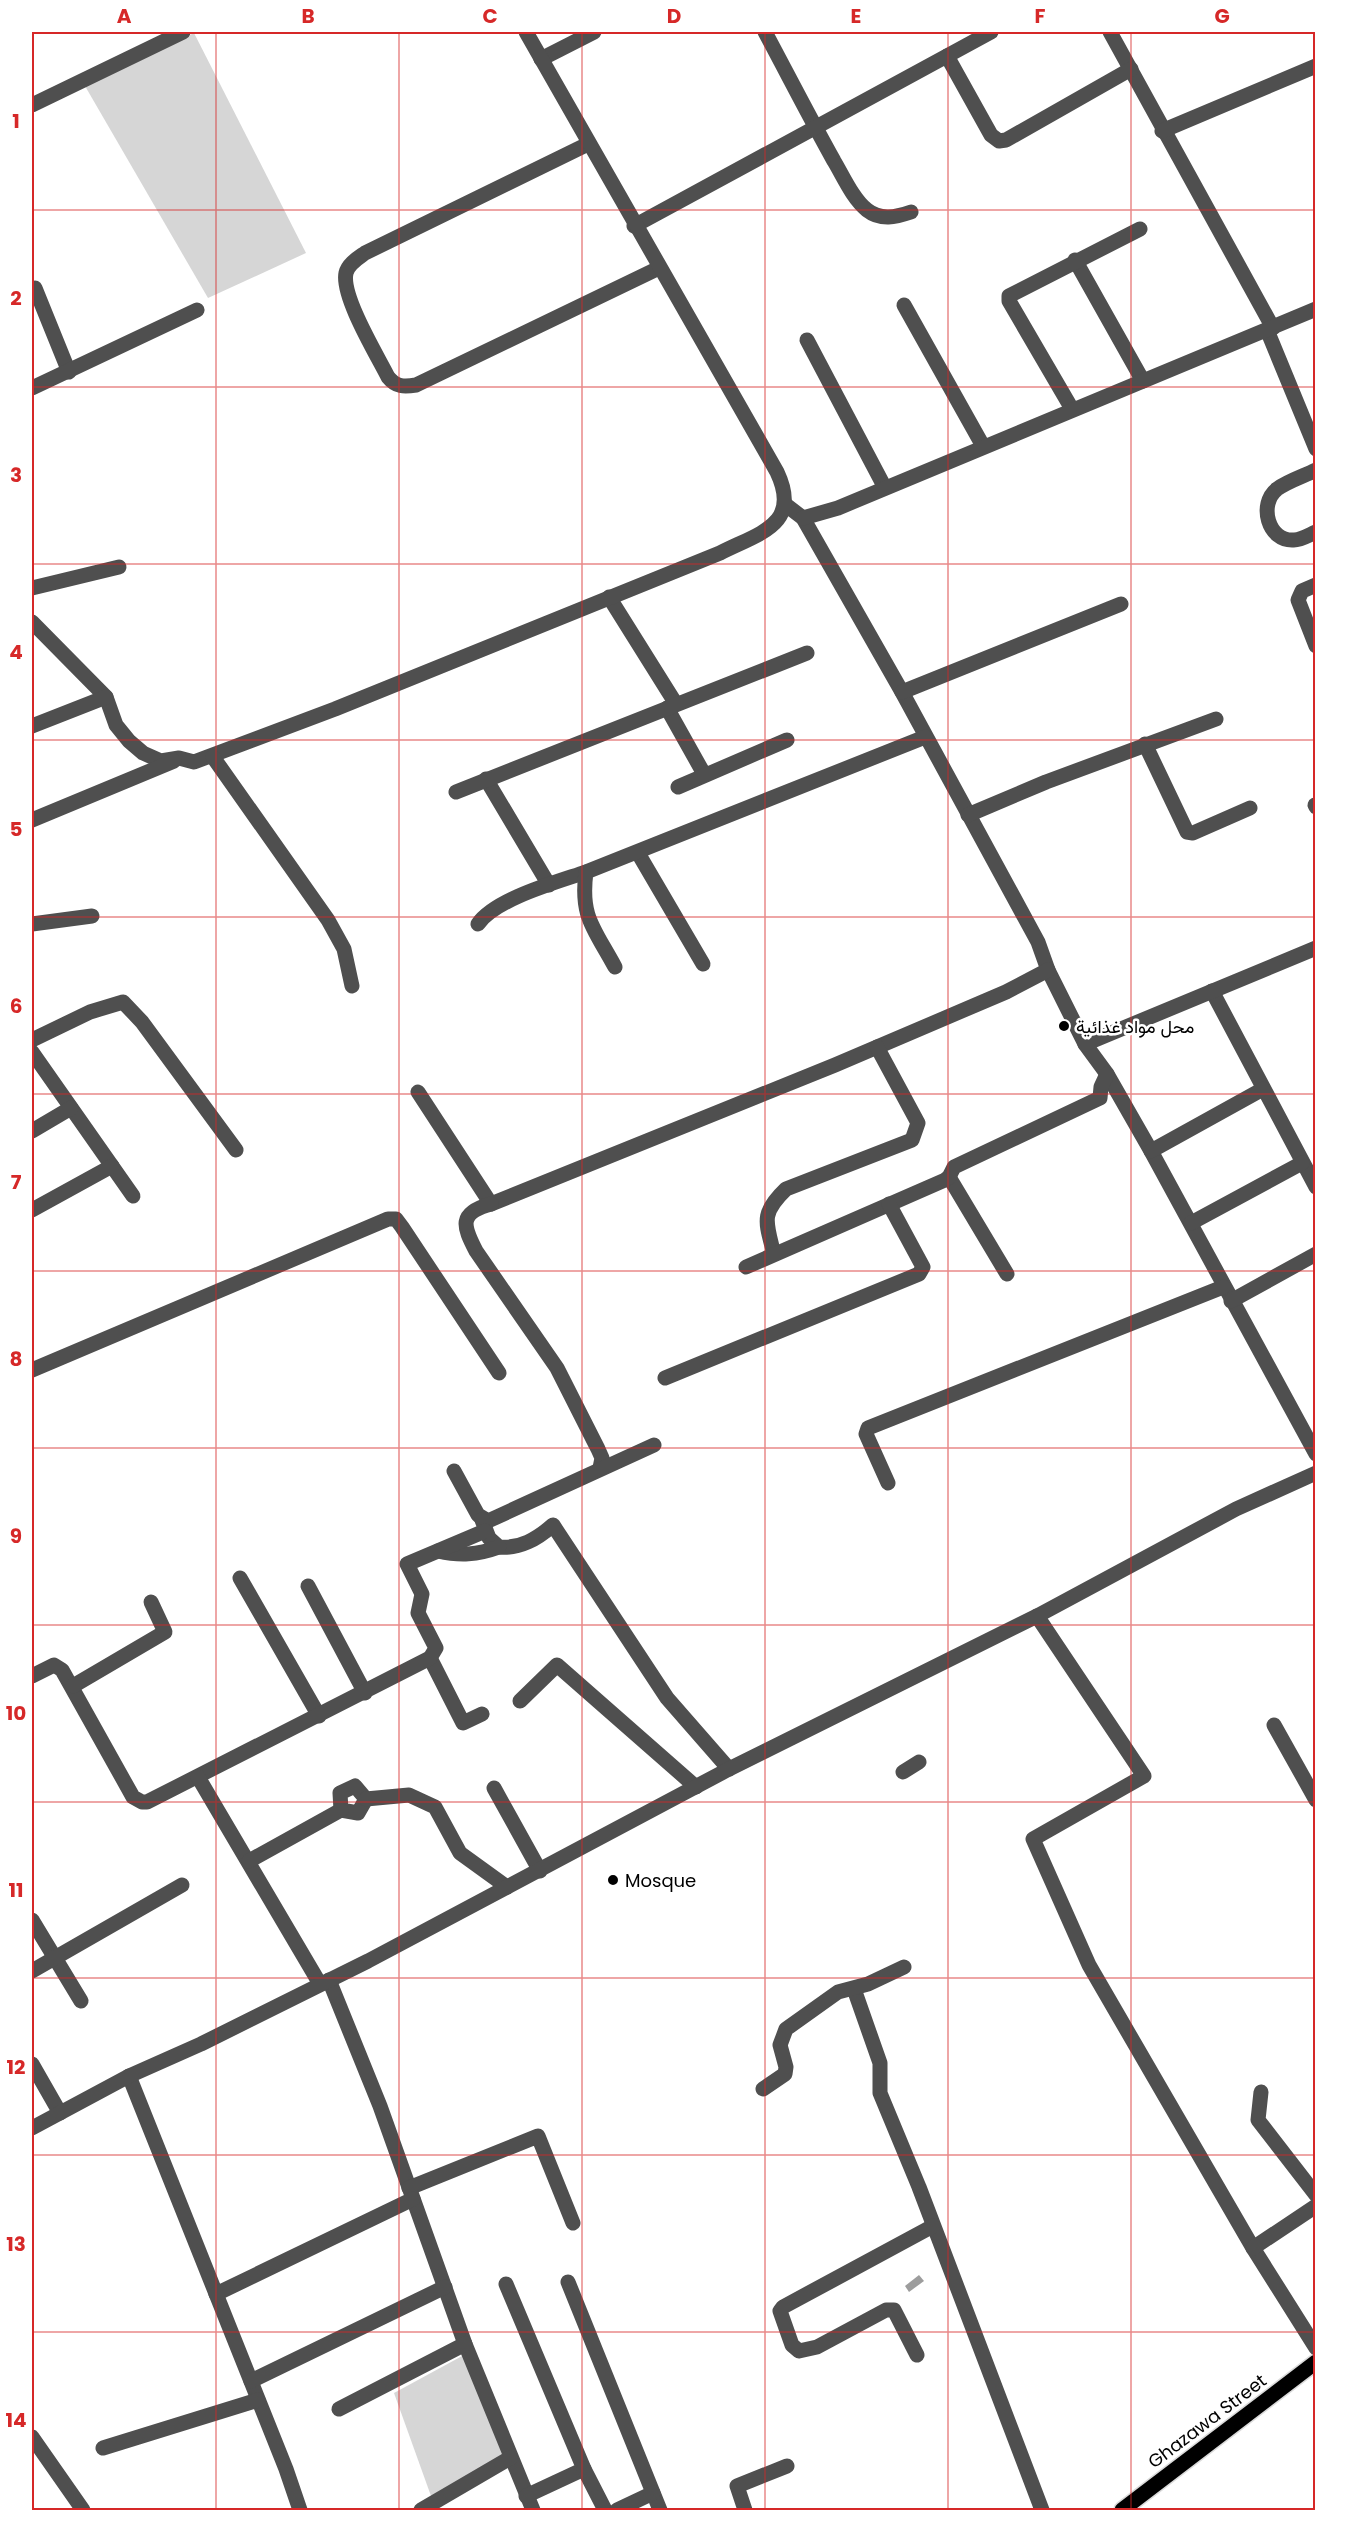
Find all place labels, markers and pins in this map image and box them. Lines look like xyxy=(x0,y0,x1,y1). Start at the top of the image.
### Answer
place label: محل مواد غذائية xyxy=(1076,1014,1194,1039)
marker: محل مواد غذائية xyxy=(1057,1019,1071,1033)
place label: Mosque xyxy=(625,1868,696,1893)
marker: Mosque xyxy=(606,1873,620,1887)

